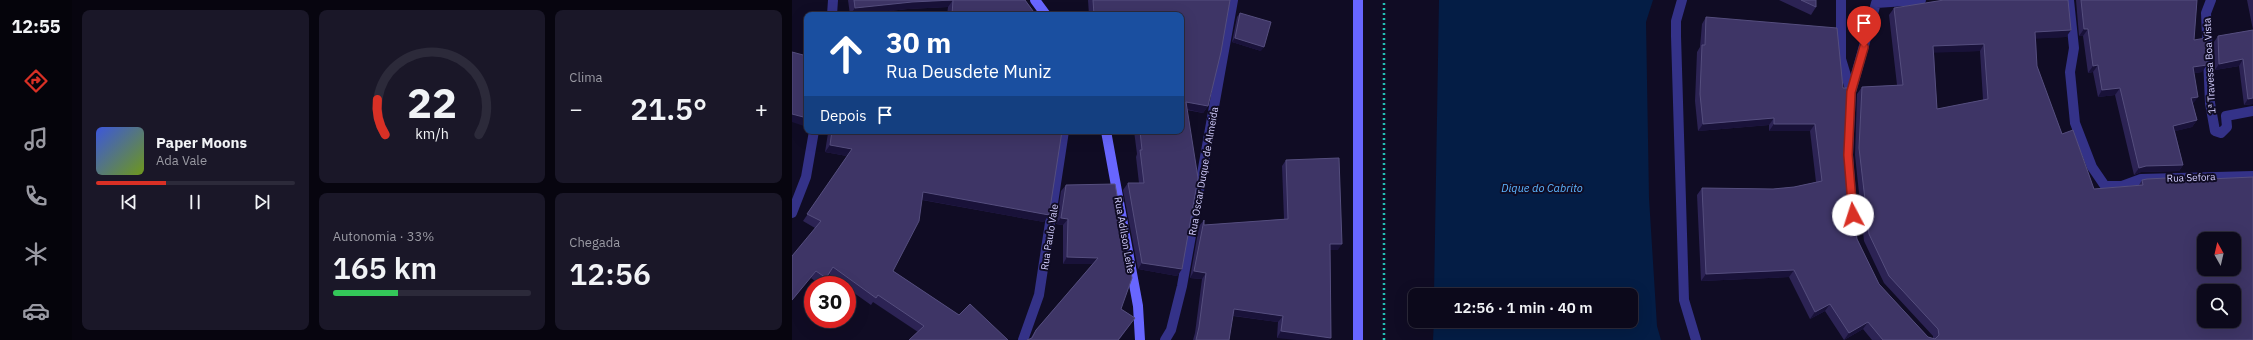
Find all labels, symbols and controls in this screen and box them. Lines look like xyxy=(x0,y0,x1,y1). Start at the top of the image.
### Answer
pin xyxy=(1847,6,1881,47)
icon: arrive xyxy=(1853,12,1875,34)
text: 12:55 xyxy=(11,15,61,38)
street label: 1ª Travessa Boa Vista xyxy=(2200,17,2219,114)
text: 30 m xyxy=(886,24,951,61)
icon: ahead xyxy=(820,28,872,80)
text: Rua Deusdete Muniz xyxy=(886,60,1051,83)
icon: directions xyxy=(22,67,50,95)
text: Clima xyxy=(569,69,602,86)
text: 22 xyxy=(407,74,457,128)
text: 21.5° xyxy=(630,89,707,128)
text: − xyxy=(569,94,583,123)
text: + xyxy=(755,94,768,123)
icon: arrive xyxy=(874,104,896,126)
street label: Rua Oscar Duque de Almeida xyxy=(1186,105,1221,236)
text: Depois xyxy=(820,106,866,125)
text: km/h xyxy=(415,123,449,142)
icon: music xyxy=(22,125,50,153)
text: Paper Moons xyxy=(156,133,247,152)
text: Ada Vale xyxy=(156,152,207,169)
street label: Rua Sefora xyxy=(2166,170,2216,185)
water label: Dique do Cabrito xyxy=(1501,181,1583,195)
icon: phone xyxy=(22,182,50,210)
icon: previous xyxy=(118,191,140,213)
icon: pause xyxy=(184,191,206,213)
icon: next xyxy=(251,191,273,213)
position arrow xyxy=(1832,194,1874,236)
street label: Rua Adilson Leite xyxy=(1111,196,1138,275)
street label: Rua Paulo Vale xyxy=(1038,203,1061,271)
text: Autonomia · 33% xyxy=(333,228,434,245)
north arrow xyxy=(2197,232,2241,276)
map controls xyxy=(2197,232,2241,328)
text: Chegada xyxy=(569,234,620,251)
icon: climate xyxy=(22,240,50,268)
text: 165 km xyxy=(333,248,437,287)
text: 12:56 xyxy=(569,254,651,293)
speed limit sign: 30 xyxy=(804,276,856,328)
button: search xyxy=(2197,284,2241,328)
icon: car xyxy=(22,297,50,325)
text: 12:56 · 1 min · 40 m xyxy=(1453,298,1593,317)

